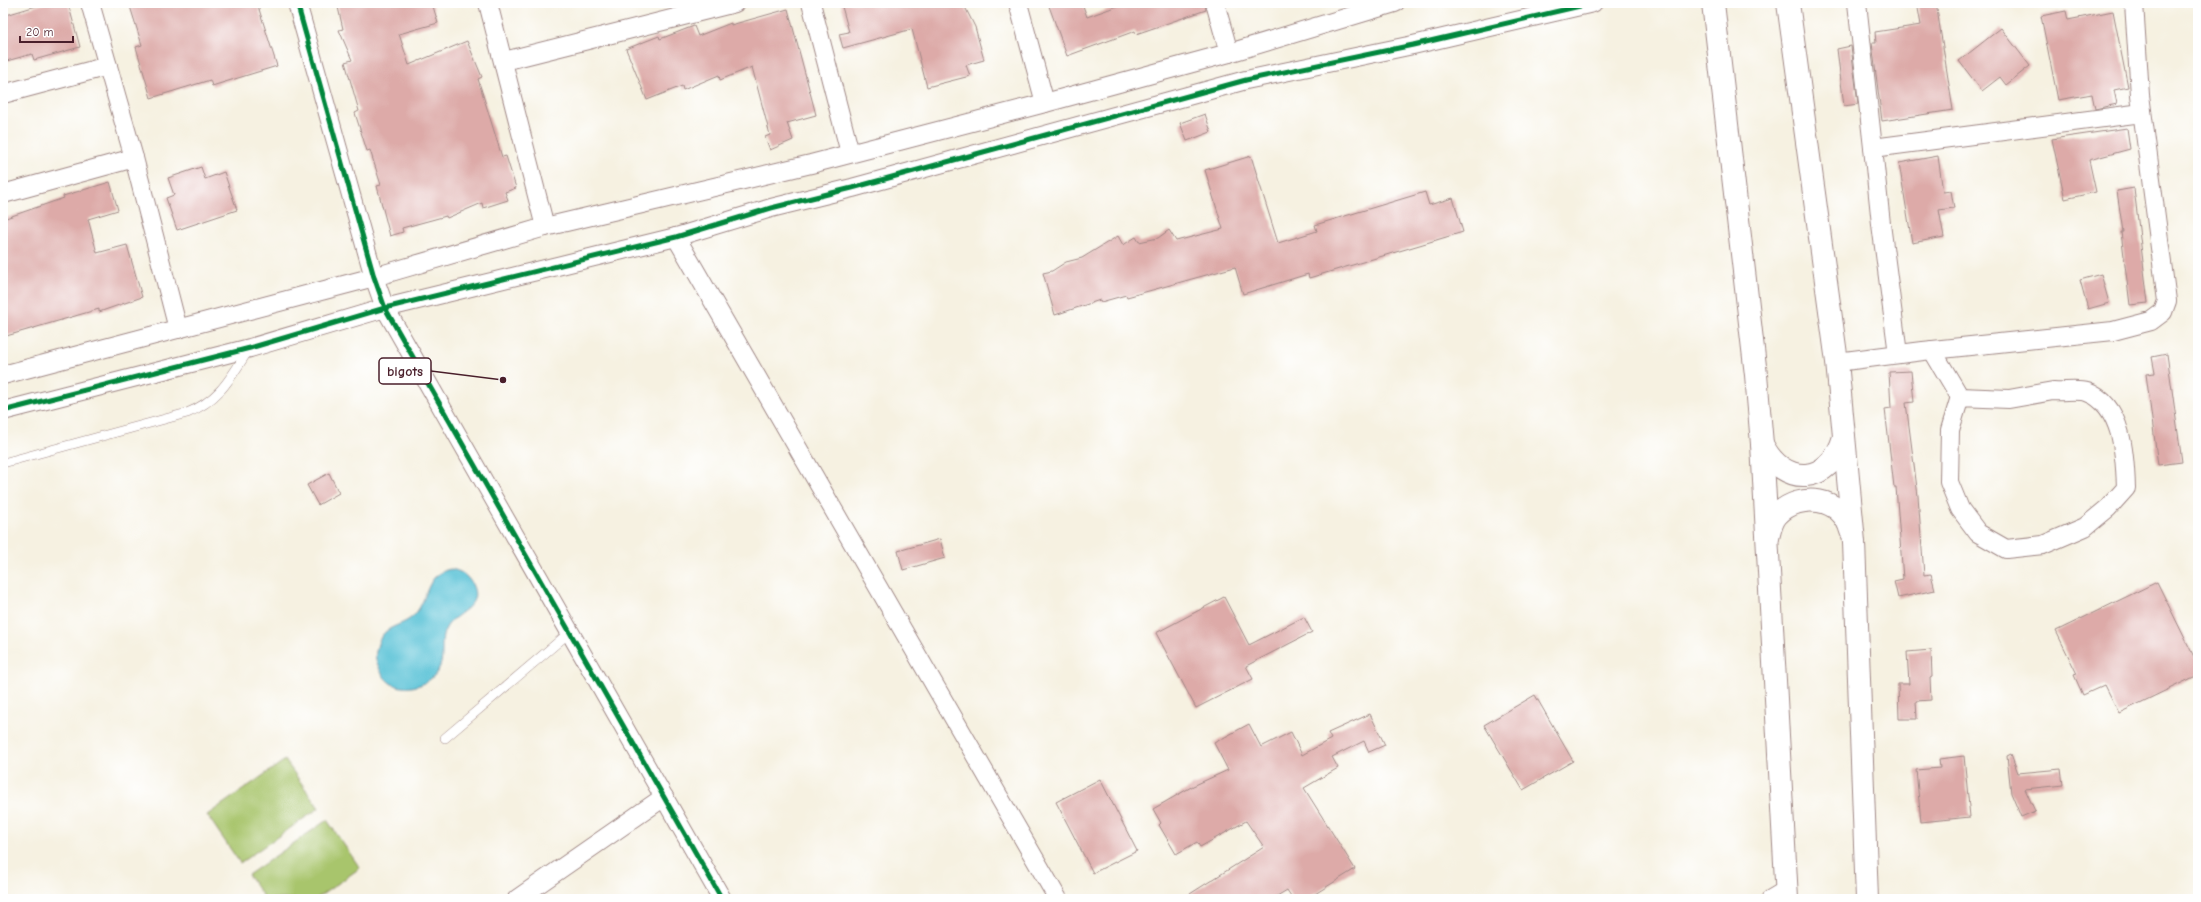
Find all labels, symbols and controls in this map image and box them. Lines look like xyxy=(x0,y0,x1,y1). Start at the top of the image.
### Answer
scale bar xyxy=(20,18,73,44)
text: 20 m xyxy=(26,25,54,39)
callout: bigots xyxy=(379,358,431,384)
text: bigots xyxy=(387,363,423,380)

